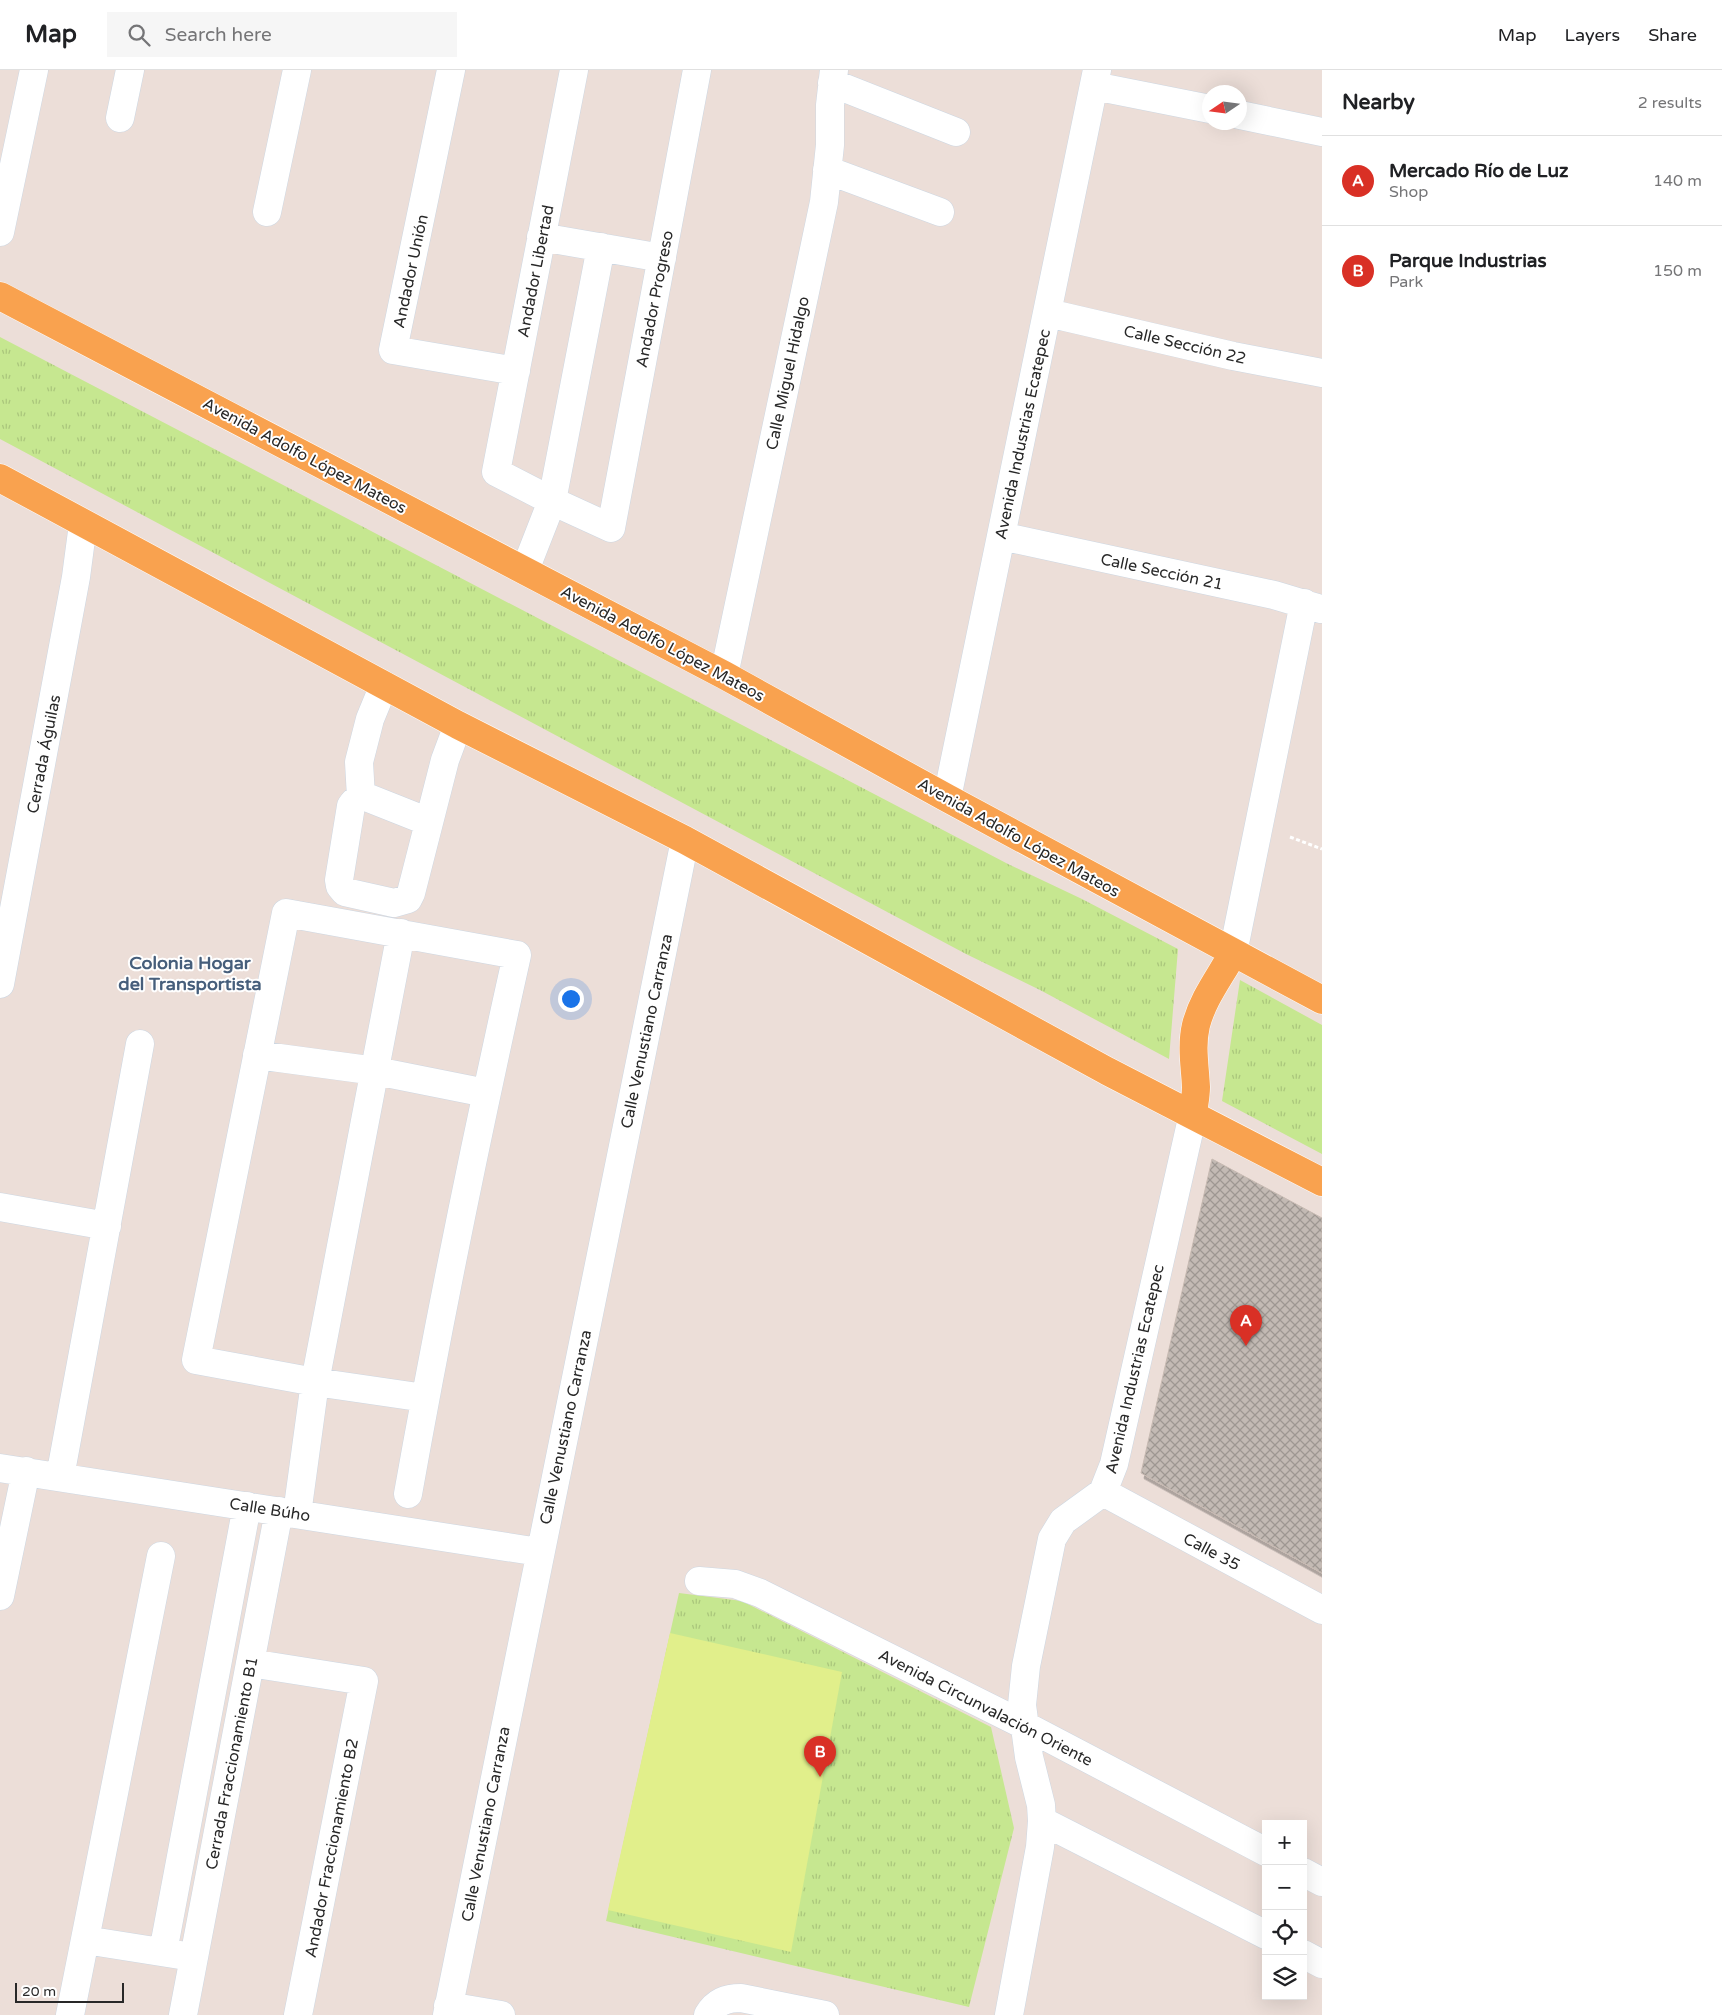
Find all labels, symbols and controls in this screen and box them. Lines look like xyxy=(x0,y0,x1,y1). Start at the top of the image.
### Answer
search box xyxy=(107,12,457,57)
text: Map xyxy=(25,20,77,49)
icon: search xyxy=(125,21,153,49)
text: Search here xyxy=(165,24,272,46)
text: Map xyxy=(1498,24,1537,46)
text: Layers xyxy=(1565,24,1620,46)
text: Share xyxy=(1648,24,1697,46)
north arrow xyxy=(1202,85,1247,130)
text: Nearby xyxy=(1342,90,1415,115)
text: 2 results xyxy=(1638,93,1702,113)
text: Mercado Río de Luz xyxy=(1389,160,1569,182)
text: A xyxy=(1352,171,1364,191)
text: 140 m xyxy=(1653,171,1702,191)
text: Shop xyxy=(1389,182,1428,202)
street label: Andador Libertad xyxy=(513,203,559,339)
street label: Andador Unión xyxy=(389,212,433,330)
street label: Andador Progreso xyxy=(632,229,678,370)
text: Parque Industrias xyxy=(1389,250,1547,272)
text: B xyxy=(1352,261,1364,281)
text: 150 m xyxy=(1653,261,1702,281)
text: Park xyxy=(1389,272,1423,292)
street label: Calle Miguel Hidalgo xyxy=(762,295,814,452)
street label: Calle Sección 22 xyxy=(1122,321,1248,369)
street label: Avenida Industrias Ecatepec xyxy=(991,327,1055,541)
street label: Avenida Adolfo López Mateos xyxy=(199,394,410,518)
street label: Calle Sección 21 xyxy=(1099,549,1225,595)
street label: Avenida Adolfo López Mateos xyxy=(557,582,768,706)
street label: Cerrada Águilas xyxy=(23,693,65,815)
street label: Avenida Adolfo López Mateos xyxy=(914,774,1123,902)
street label: Calle Venustiano Carranza xyxy=(617,932,677,1130)
district label: Colonia Hogar del Transportista xyxy=(118,952,262,995)
your location xyxy=(558,986,584,1012)
street label: Avenida Industrias Ecatepec xyxy=(1101,1262,1169,1476)
pin: A xyxy=(1230,1305,1262,1346)
street label: Calle Venustiano Carranza xyxy=(536,1328,596,1526)
street label: Calle Búho xyxy=(228,1494,312,1526)
street label: Calle 35 xyxy=(1180,1529,1243,1575)
street label: Avenida Circunvalación Oriente xyxy=(875,1645,1096,1771)
street label: Cerrada Fraccionamiento B1 xyxy=(202,1655,262,1871)
street label: Calle Venustiano Carranza xyxy=(457,1725,515,1923)
pin: B xyxy=(804,1736,836,1777)
street label: Andador Fraccionamiento B2 xyxy=(301,1737,363,1960)
map controls xyxy=(1262,1820,1307,2000)
button: + xyxy=(1262,1820,1307,1865)
button: − xyxy=(1262,1865,1307,1910)
button: locate xyxy=(1262,1910,1307,1955)
button: layers xyxy=(1262,1955,1307,2000)
scale bar xyxy=(15,1980,124,2003)
text: 20 m xyxy=(22,1983,56,2000)

